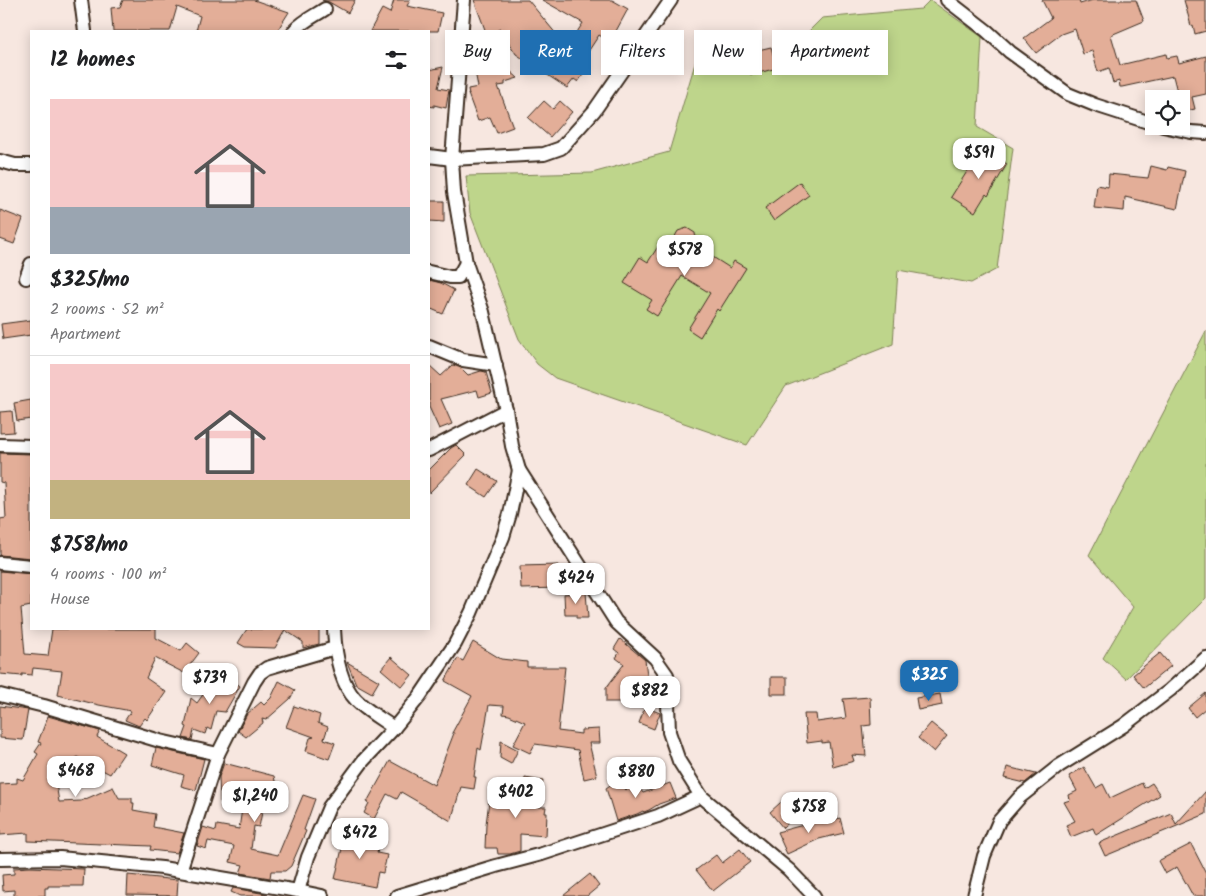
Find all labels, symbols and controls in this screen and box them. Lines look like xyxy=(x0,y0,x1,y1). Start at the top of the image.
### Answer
chip: Buy xyxy=(445,30,510,75)
chip: Rent xyxy=(520,30,591,75)
chip: Filters xyxy=(601,30,684,75)
chip: New xyxy=(694,30,762,75)
chip: Apartment xyxy=(772,30,888,75)
text: 12 homes xyxy=(50,44,135,77)
icon: filters xyxy=(382,46,410,74)
map controls xyxy=(1145,90,1190,135)
button: locate xyxy=(1145,90,1190,135)
icon: home xyxy=(185,131,275,221)
pin: $591 xyxy=(949,138,1009,180)
text: $591 xyxy=(964,141,994,166)
pin: $578 xyxy=(655,234,715,277)
text: $578 xyxy=(668,238,702,263)
text: $325/mo xyxy=(50,264,130,297)
text: 2 rooms · 52 m² xyxy=(50,297,164,322)
text: Apartment xyxy=(50,322,121,347)
icon: home xyxy=(185,397,275,487)
text: $758/mo xyxy=(50,529,128,562)
text: 4 rooms · 100 m² xyxy=(50,562,166,587)
pin: $424 xyxy=(546,562,606,605)
text: $424 xyxy=(558,566,594,591)
text: House xyxy=(50,587,90,612)
pin: $325 xyxy=(899,660,959,702)
pin: $739 xyxy=(180,662,240,705)
text: $325 xyxy=(911,663,947,688)
text: $739 xyxy=(193,666,227,691)
pin: $882 xyxy=(620,676,680,718)
text: $882 xyxy=(631,679,669,704)
pin: $468 xyxy=(46,756,106,798)
pin: $880 xyxy=(606,756,666,799)
text: $468 xyxy=(58,759,94,784)
text: $880 xyxy=(618,760,654,785)
pin: $402 xyxy=(486,776,546,819)
pin: $1,240 xyxy=(214,780,296,823)
text: $402 xyxy=(498,780,534,805)
text: $1,240 xyxy=(233,784,277,809)
pin: $758 xyxy=(779,792,839,834)
text: $758 xyxy=(792,795,826,820)
pin: $472 xyxy=(330,818,390,860)
text: $472 xyxy=(342,821,378,846)

